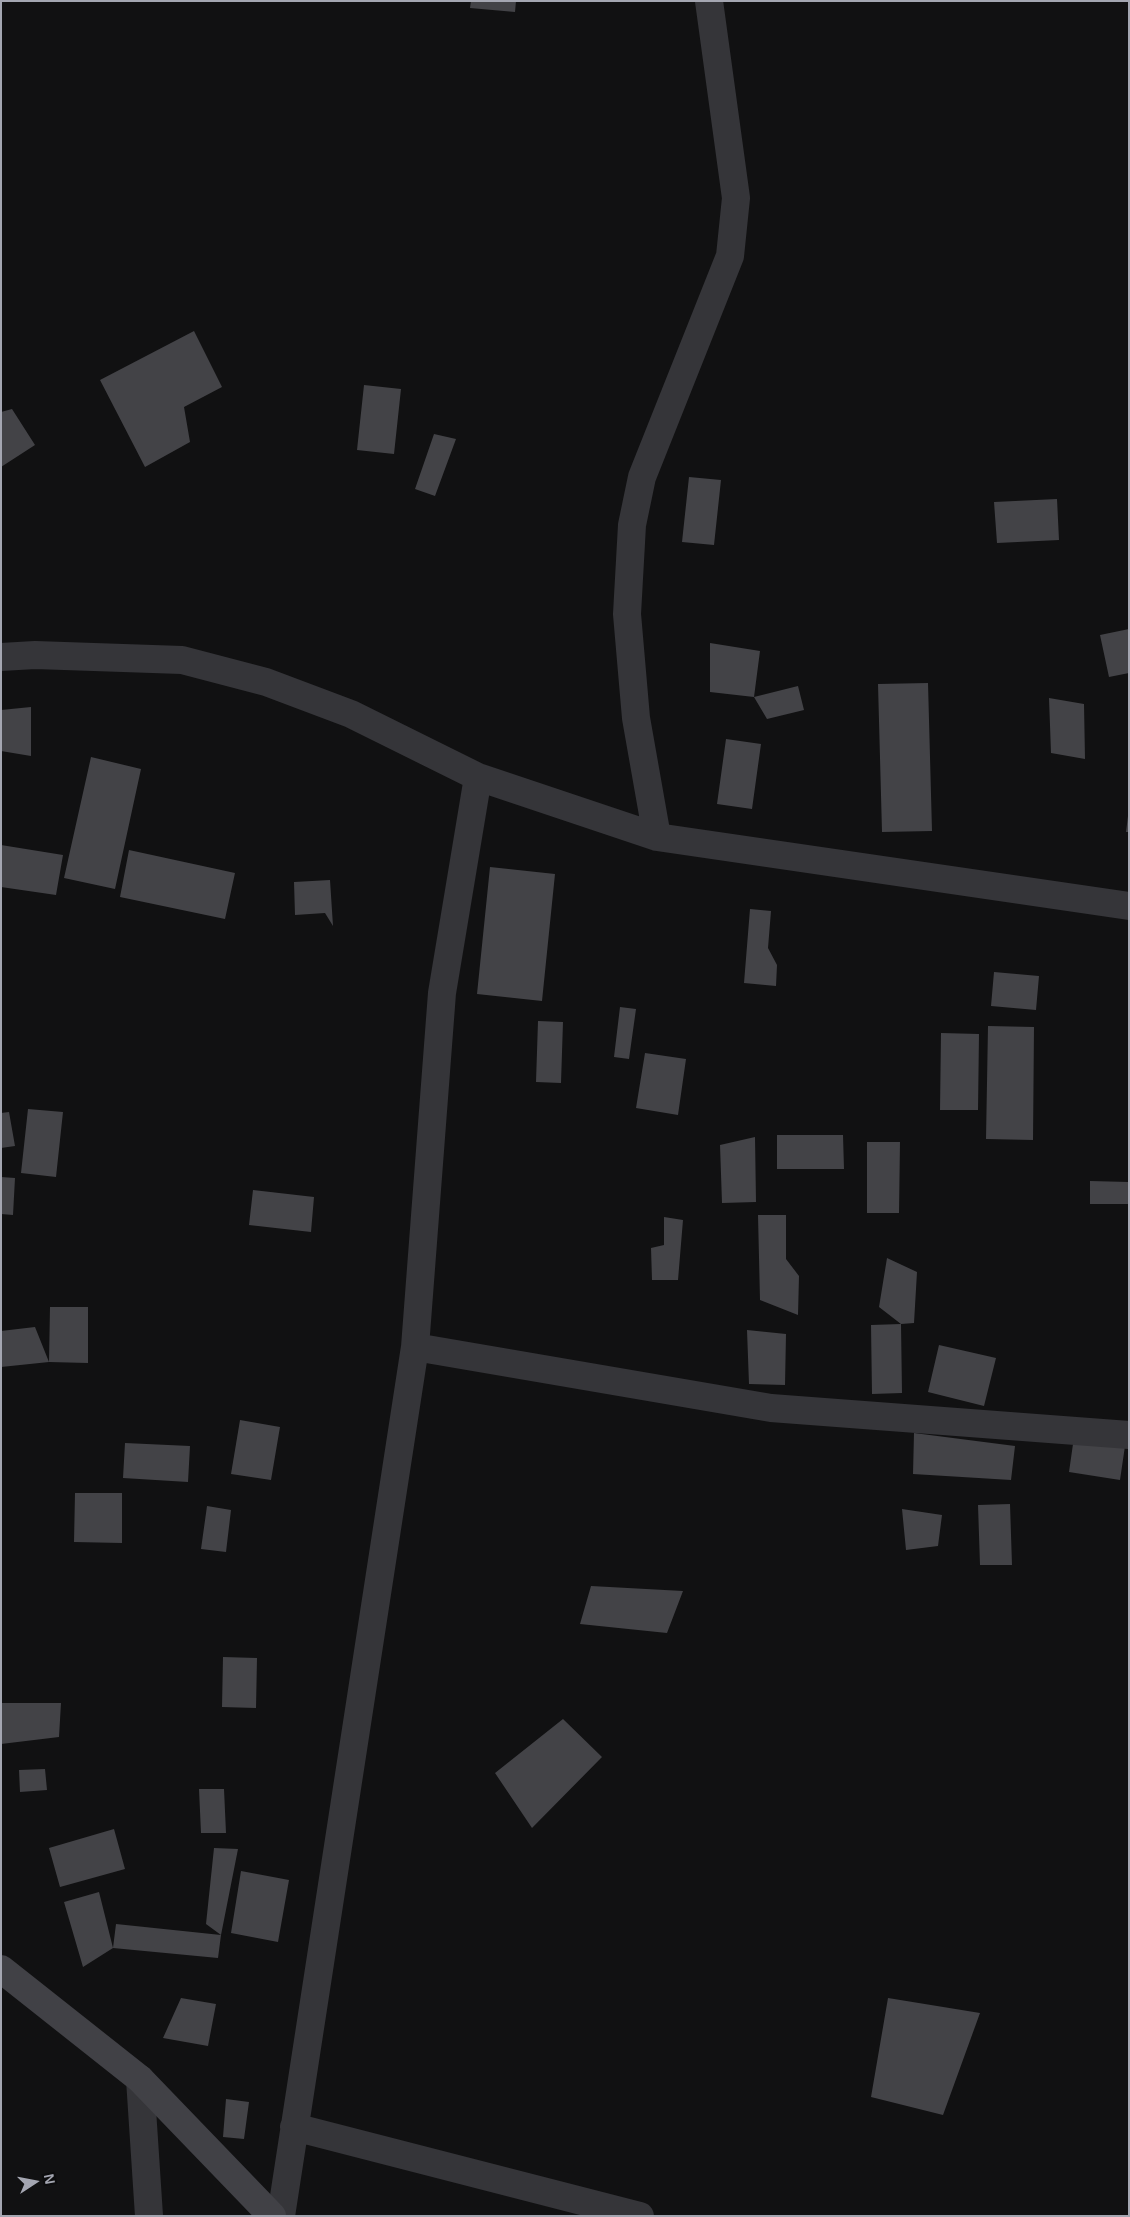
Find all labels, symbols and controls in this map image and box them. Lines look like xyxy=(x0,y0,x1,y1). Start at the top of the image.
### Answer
north arrow xyxy=(10,2157,60,2207)
text: N xyxy=(41,2173,59,2186)

